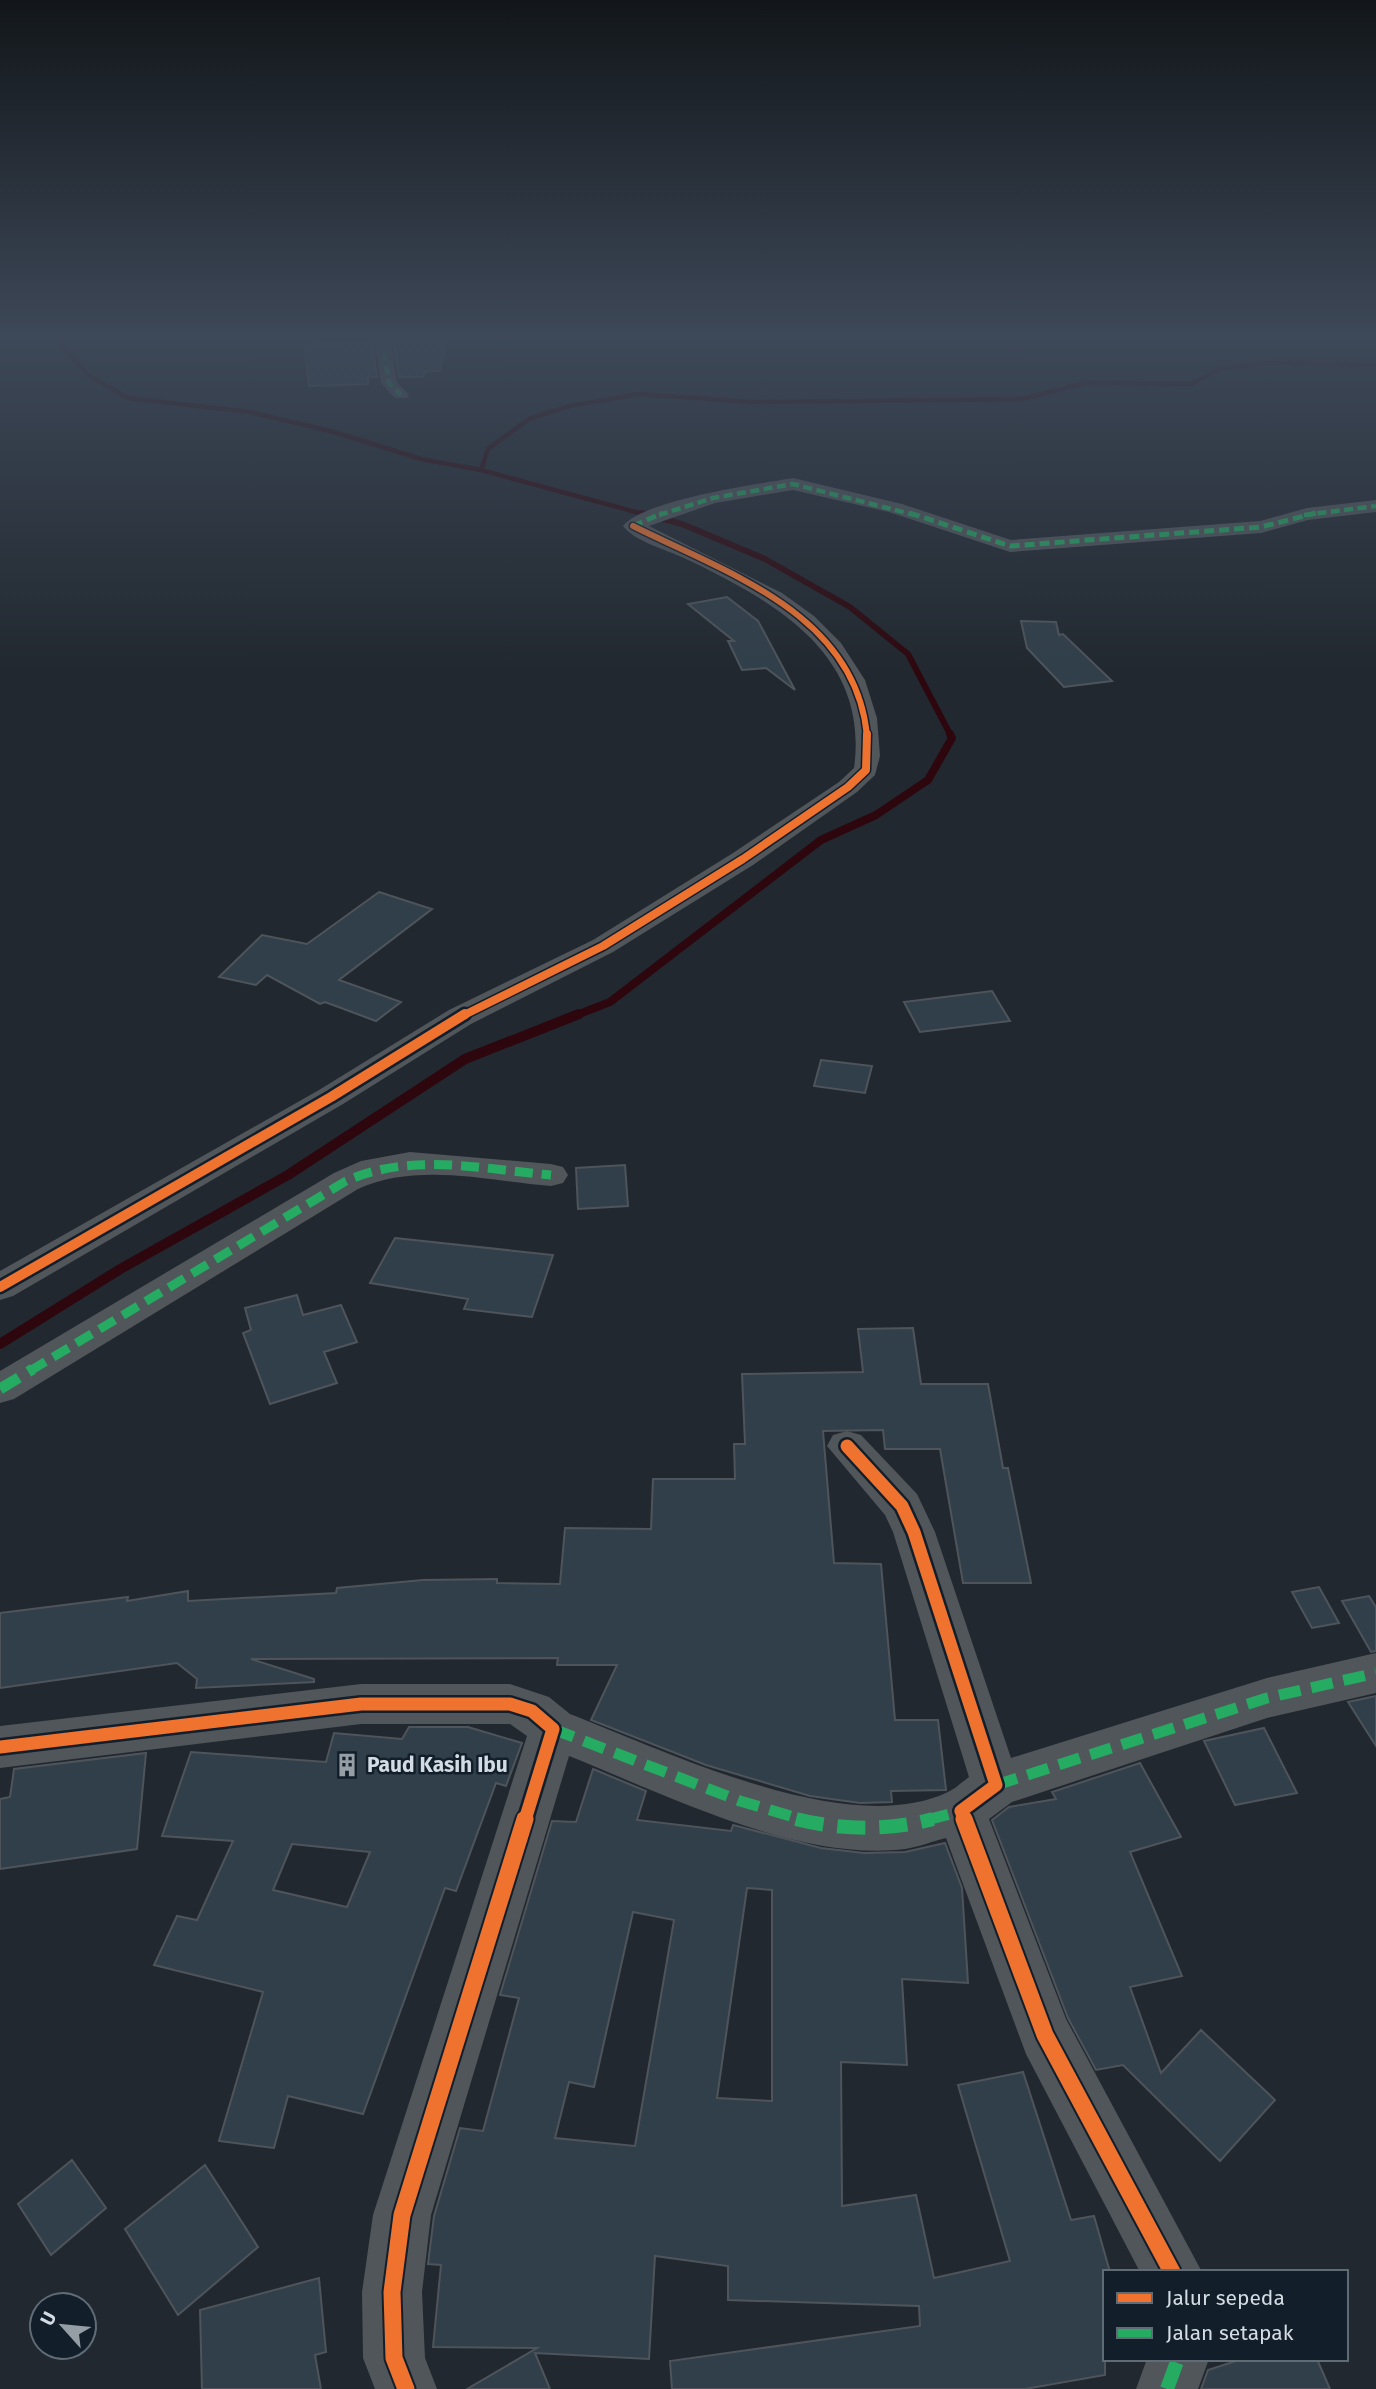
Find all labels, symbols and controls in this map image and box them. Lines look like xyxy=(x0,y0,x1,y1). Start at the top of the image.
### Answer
building icon: Paud Kasih Ibu xyxy=(333,1751,361,1779)
place label: Paud Kasih Ibu xyxy=(367,1752,508,1778)
legend xyxy=(1103,2270,1348,2361)
text: Jalur sepeda xyxy=(1166,2285,1285,2311)
north arrow xyxy=(28,2291,98,2361)
text: U xyxy=(35,2308,61,2329)
text: Jalan setapak xyxy=(1166,2320,1294,2346)

